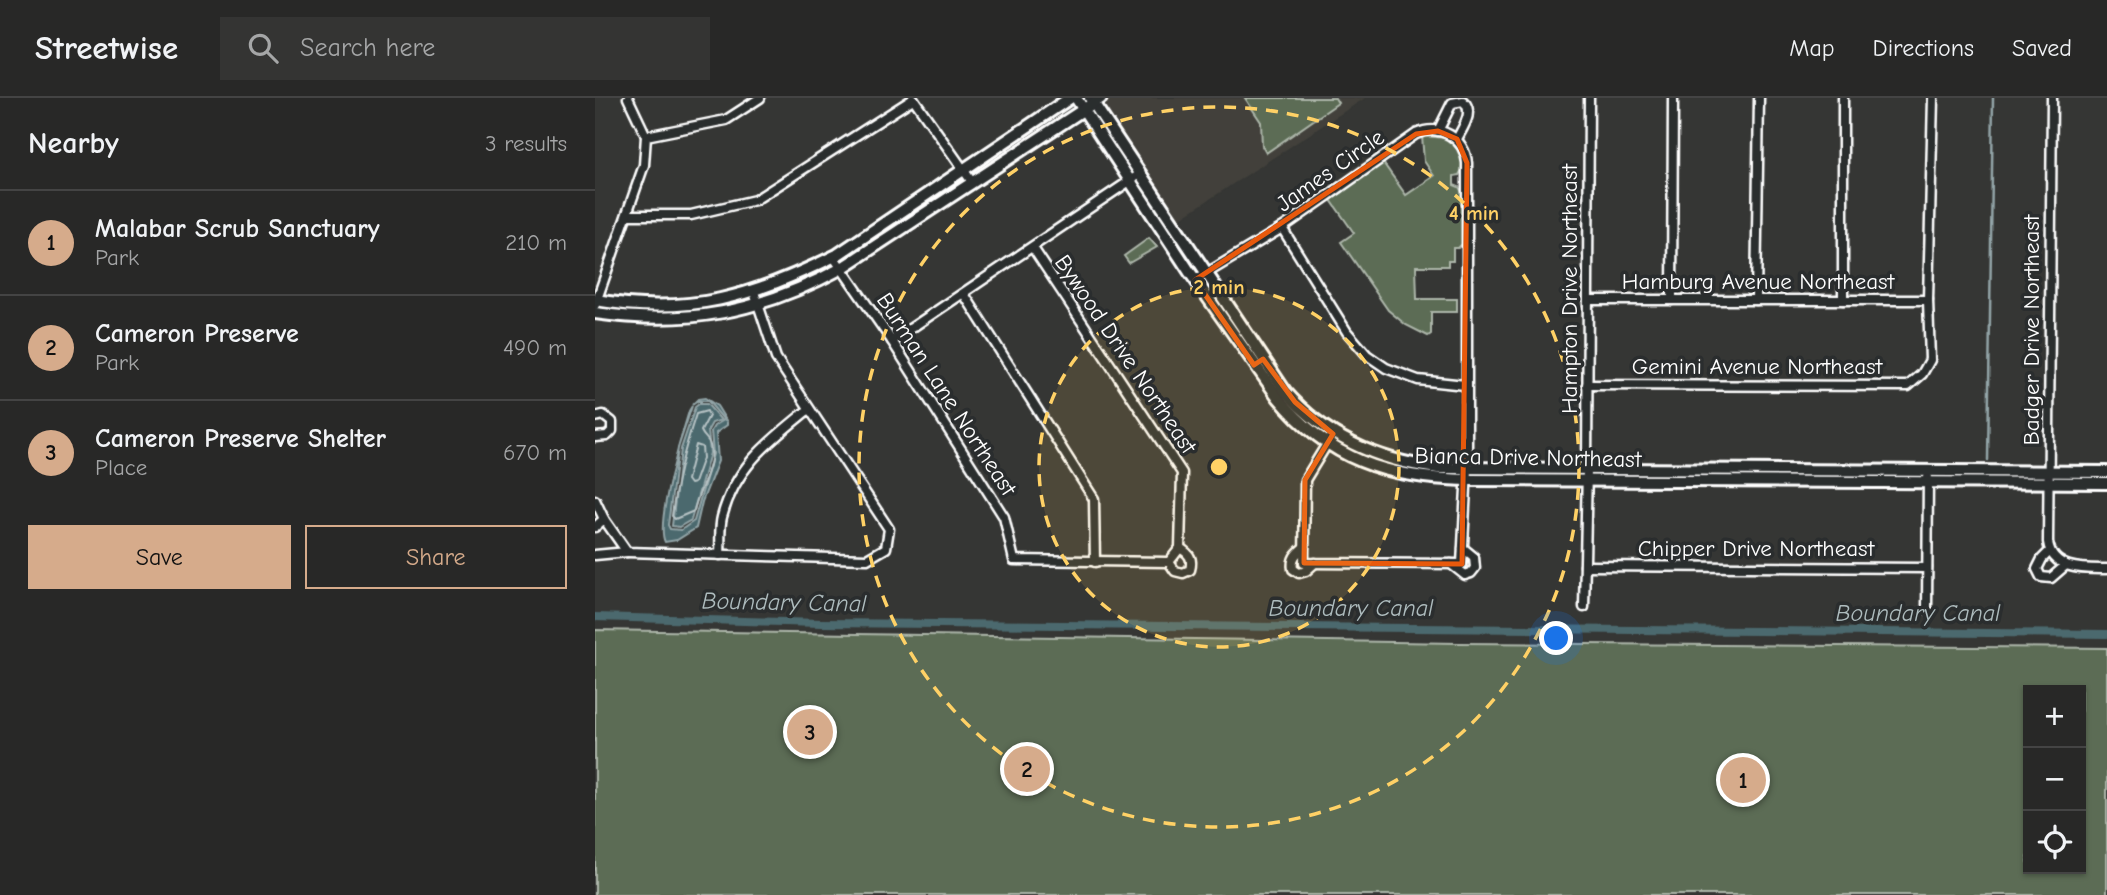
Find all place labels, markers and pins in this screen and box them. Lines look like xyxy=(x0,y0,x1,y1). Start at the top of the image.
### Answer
centre of rings xyxy=(1207,455,1231,479)
pin: 3 xyxy=(787,706,833,758)
pin: 2 xyxy=(1004,743,1050,795)
pin: 1 xyxy=(1720,754,1766,806)

